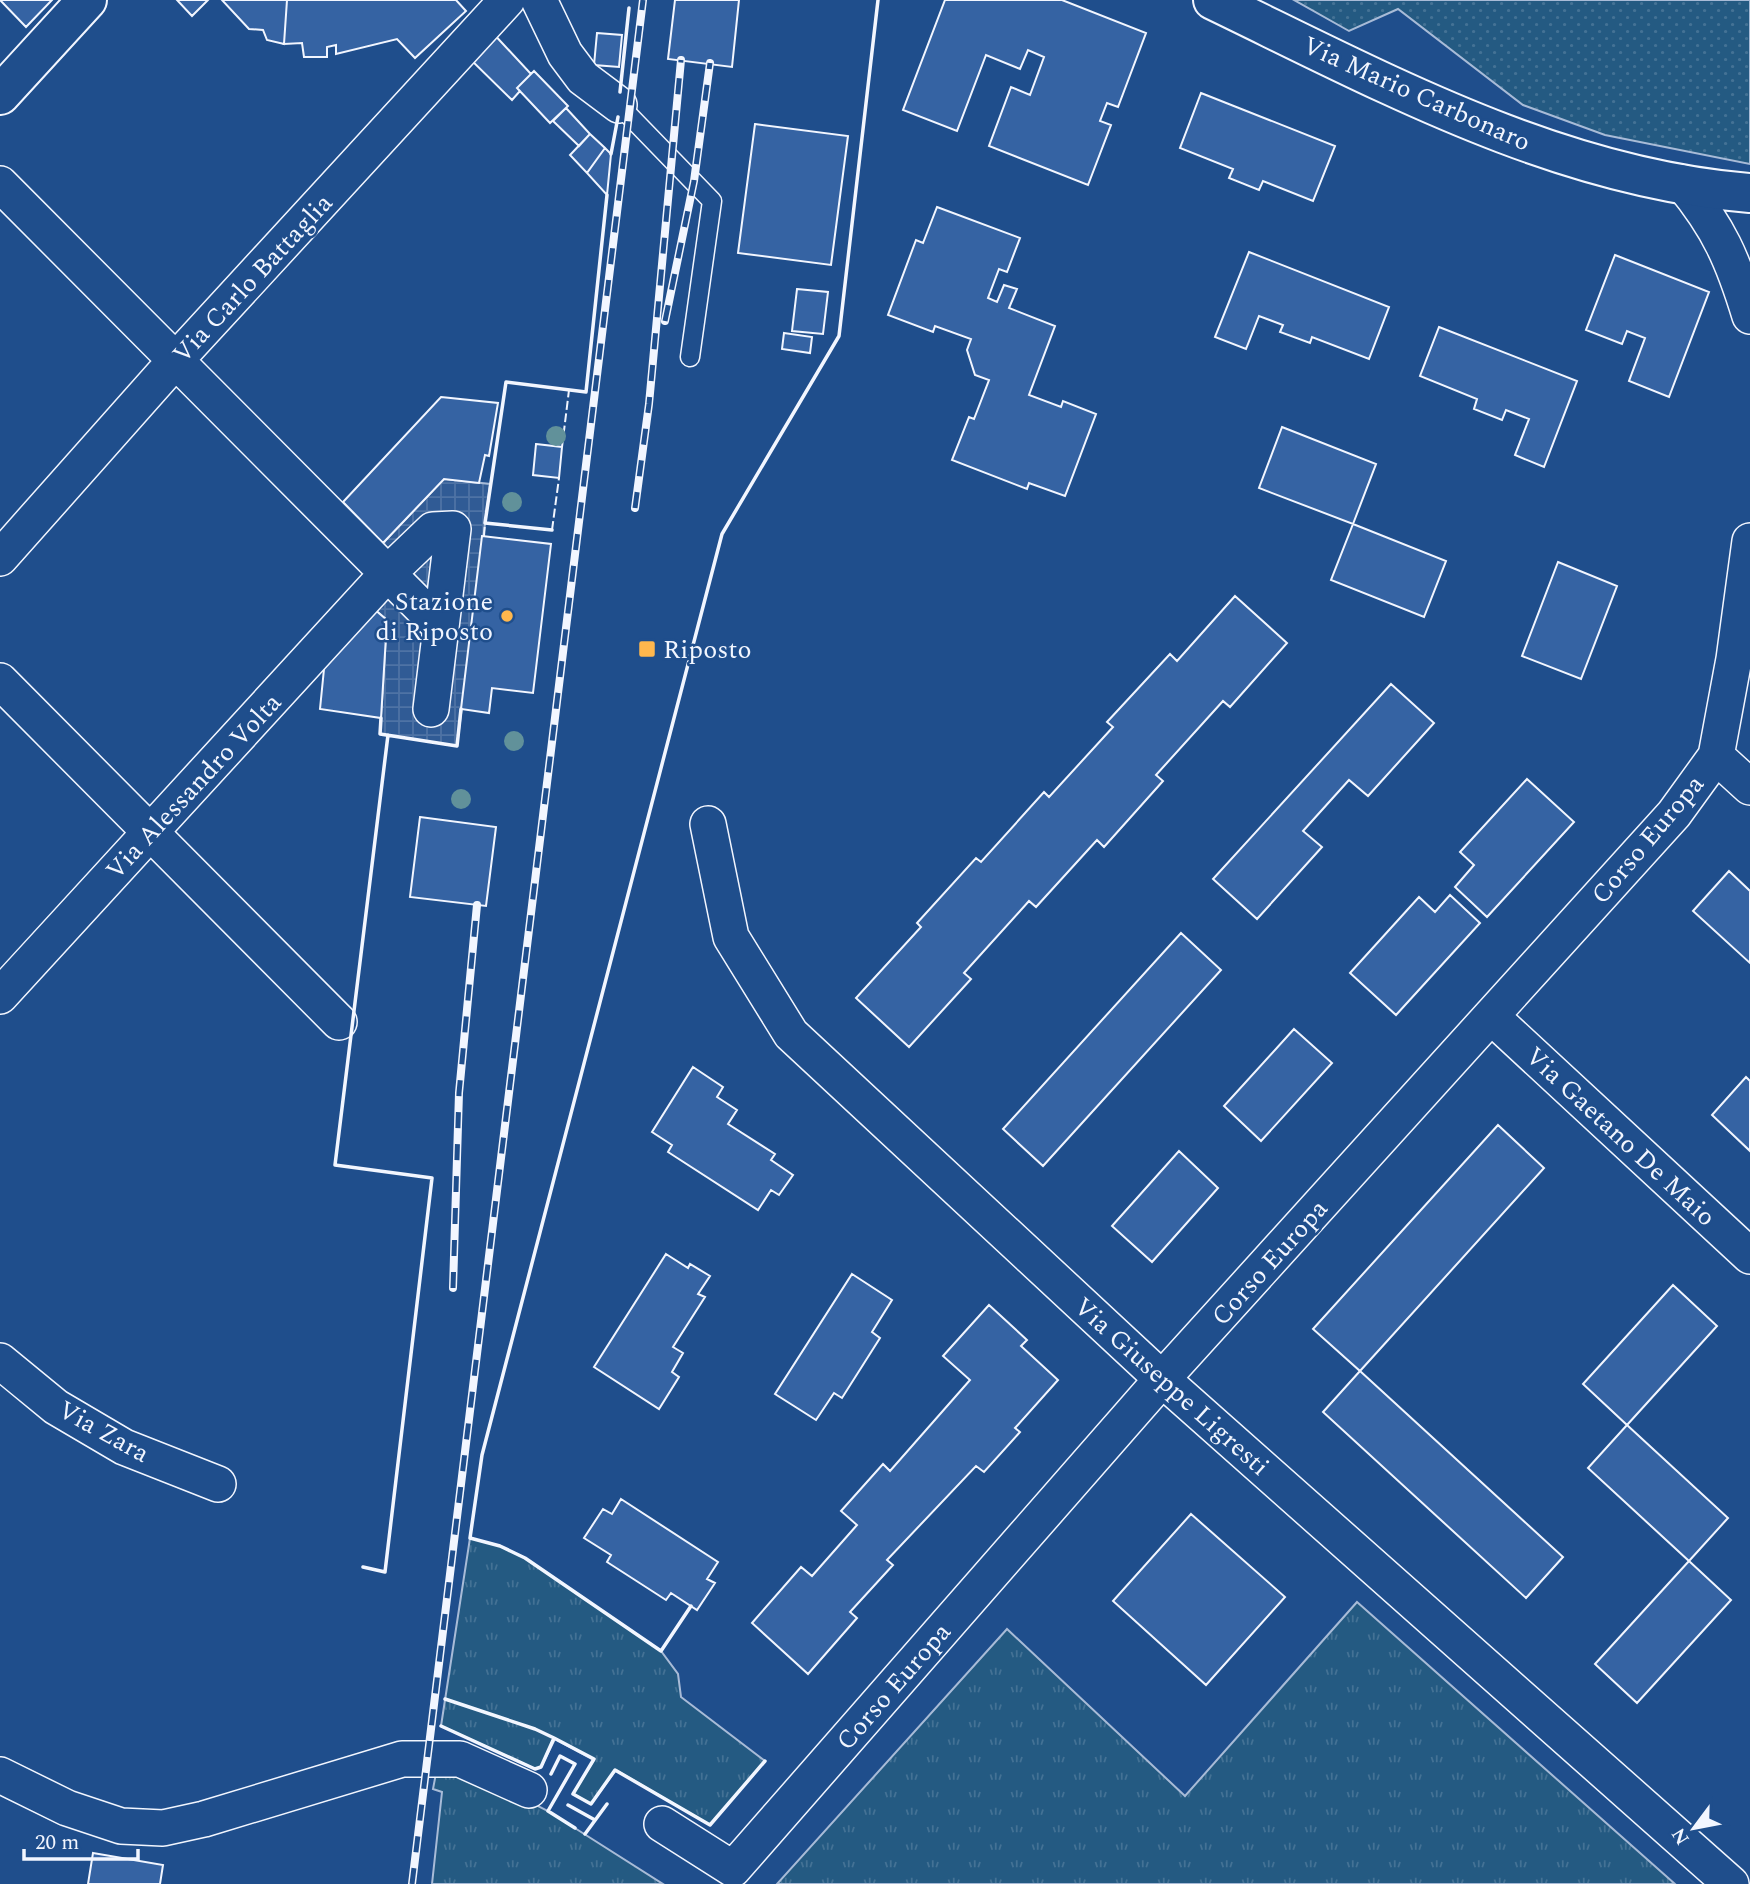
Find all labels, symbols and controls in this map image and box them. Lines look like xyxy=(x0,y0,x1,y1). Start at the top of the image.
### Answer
street label: Via Mario Carbonaro xyxy=(1296,26,1537,162)
street label: Via Carlo Battaglia xyxy=(163,184,343,373)
place label: Stazione di Riposto xyxy=(375,582,493,652)
marker: Stazione di Riposto xyxy=(499,608,515,624)
place label: Riposto xyxy=(663,630,751,670)
marker: Riposto xyxy=(637,639,657,659)
street label: Via Alessandro Volta xyxy=(96,684,291,889)
street label: Corso Europa xyxy=(1582,766,1714,913)
street label: Via Gaetano De Maio xyxy=(1516,1037,1725,1236)
street label: Corso Europa xyxy=(1202,1190,1338,1335)
street label: Via Giuseppe Ligresti xyxy=(1064,1288,1278,1486)
street label: Via Zara xyxy=(50,1390,157,1474)
street label: Corso Europa xyxy=(827,1614,961,1760)
north arrow xyxy=(1659,1793,1729,1863)
scale bar xyxy=(24,1818,138,1862)
text: N xyxy=(1664,1822,1697,1850)
text: 20 m xyxy=(35,1827,79,1859)

